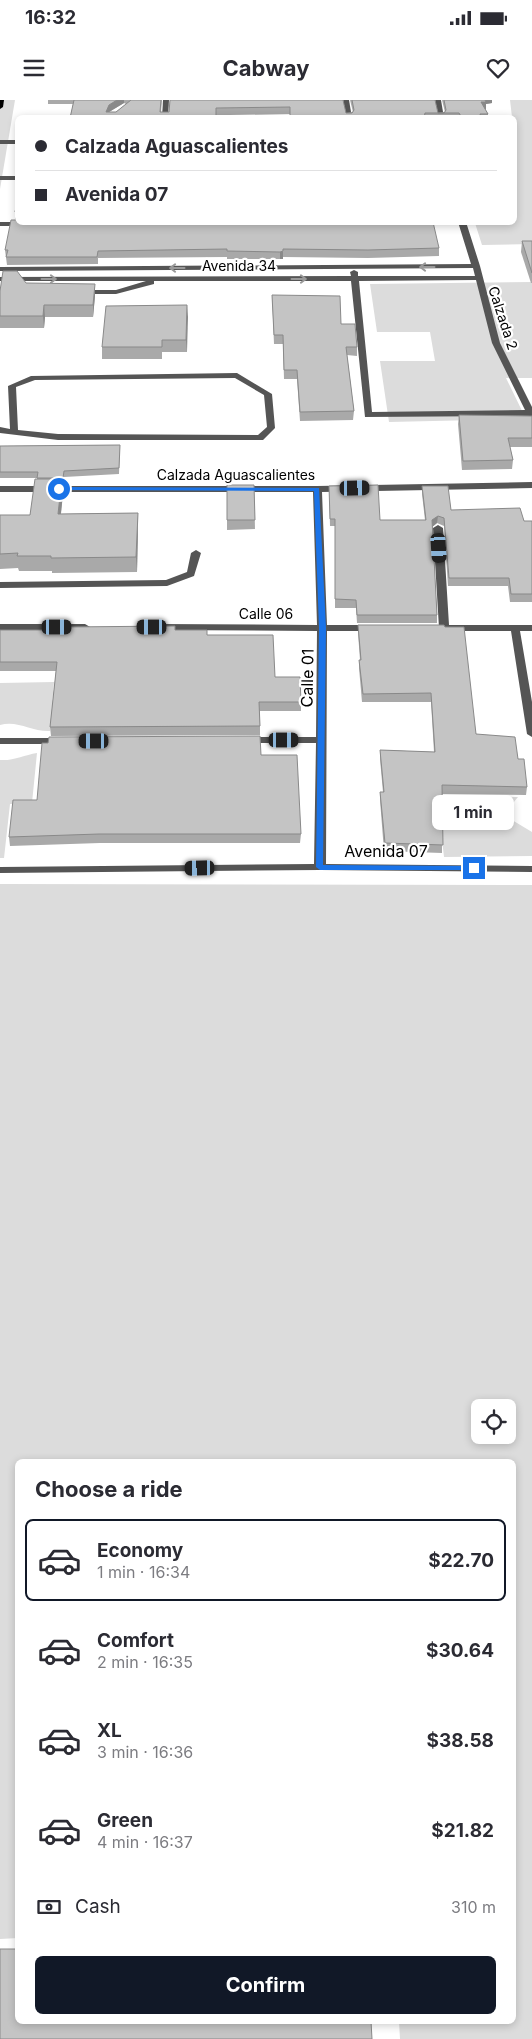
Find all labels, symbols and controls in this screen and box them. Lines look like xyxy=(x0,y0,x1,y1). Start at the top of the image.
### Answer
text: 16:32 xyxy=(25,6,76,29)
icon: menu xyxy=(20,54,48,82)
icon: heart xyxy=(484,54,512,82)
text: Cabway xyxy=(223,55,309,81)
text: Calzada Aguascalientes xyxy=(65,135,288,158)
text: Avenida 07 xyxy=(65,183,168,206)
street label: Avenida 34 xyxy=(202,257,276,274)
one-way arrow xyxy=(419,262,435,271)
one-way arrow xyxy=(169,263,186,273)
one-way arrow xyxy=(40,274,56,284)
one-way arrow xyxy=(290,274,306,284)
street label: Calzada 2 xyxy=(485,284,522,352)
street label: Calzada Aguascalientes xyxy=(157,466,315,483)
route start xyxy=(48,478,70,500)
car xyxy=(339,480,370,496)
car xyxy=(430,533,447,563)
street label: Calle 06 xyxy=(239,605,293,622)
car xyxy=(42,620,72,635)
car xyxy=(137,620,167,635)
street label: Calle 01 xyxy=(296,648,318,708)
car xyxy=(269,733,299,748)
car xyxy=(79,734,109,749)
callout: 1 min xyxy=(433,796,515,830)
text: 1 min xyxy=(453,802,493,822)
street label: Avenida 07 xyxy=(344,841,428,861)
route end xyxy=(463,857,485,879)
car xyxy=(184,860,215,876)
map controls xyxy=(471,1399,516,1444)
button: locate xyxy=(471,1399,516,1444)
text: Choose a ride xyxy=(35,1476,183,1502)
icon: car xyxy=(37,1538,82,1583)
text: Economy xyxy=(97,1539,183,1562)
text: $22.70 xyxy=(428,1549,494,1572)
text: 1 min · 16:34 xyxy=(97,1562,190,1582)
icon: car xyxy=(37,1628,82,1673)
text: Comfort xyxy=(97,1629,174,1652)
text: $30.64 xyxy=(426,1639,494,1662)
text: 2 min · 16:35 xyxy=(97,1652,193,1672)
icon: car xyxy=(37,1718,82,1763)
text: XL xyxy=(97,1719,122,1742)
text: $38.58 xyxy=(427,1729,494,1752)
text: 3 min · 16:36 xyxy=(97,1742,193,1762)
icon: car xyxy=(37,1808,82,1853)
text: Green xyxy=(97,1809,153,1832)
text: $21.82 xyxy=(431,1819,494,1842)
text: 4 min · 16:37 xyxy=(97,1832,193,1852)
icon: cash xyxy=(35,1893,63,1921)
text: Cash xyxy=(75,1895,121,1918)
text: 310 m xyxy=(451,1897,496,1917)
button: Confirm xyxy=(35,1956,496,2014)

